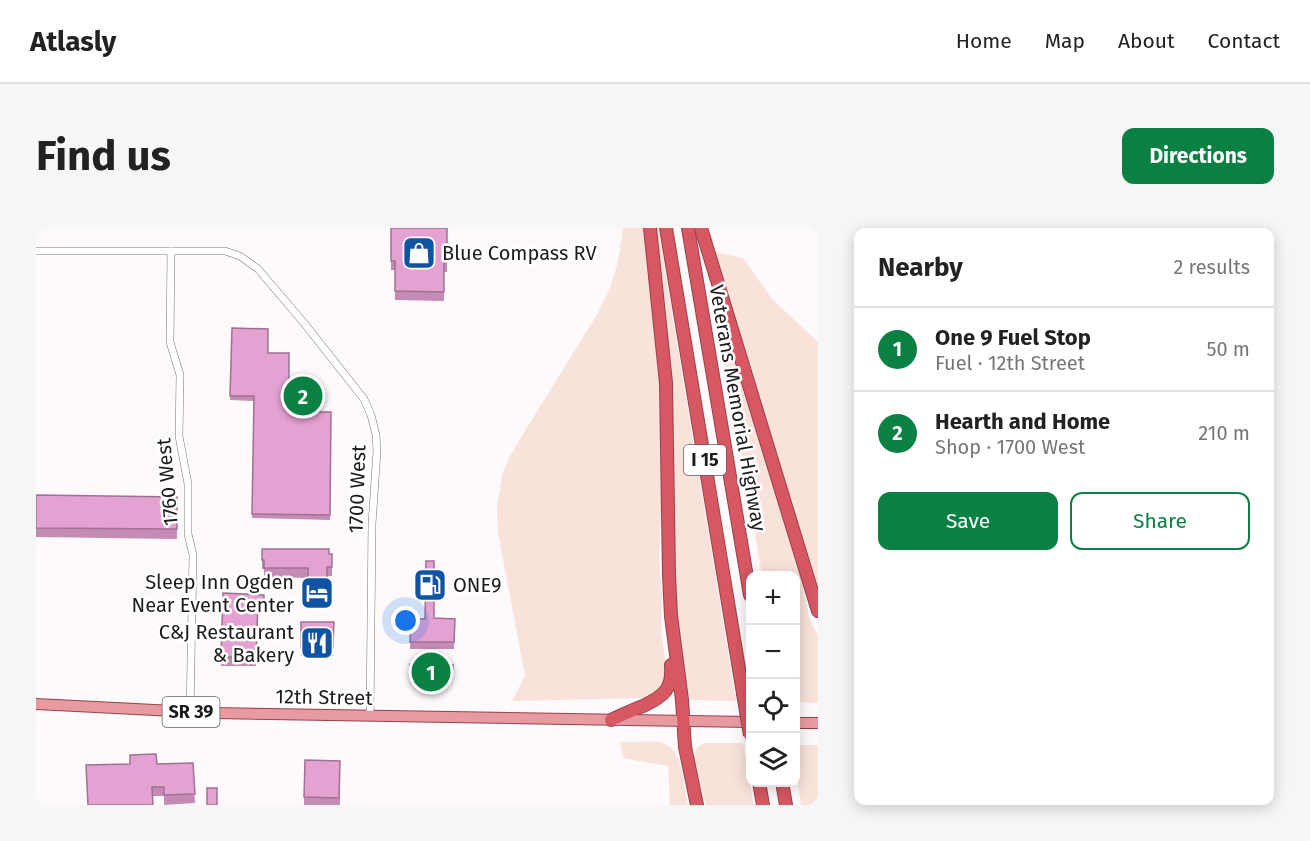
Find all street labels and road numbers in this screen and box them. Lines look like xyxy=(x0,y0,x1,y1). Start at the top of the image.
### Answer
street label: Veterans Memorial Highway xyxy=(704,283,772,533)
street label: 1760 West xyxy=(151,436,183,527)
street label: 1700 West xyxy=(343,443,371,534)
road number: I 15 xyxy=(684,445,726,475)
street label: 12th Street xyxy=(275,684,374,710)
road number: SR 39 xyxy=(162,697,220,727)

